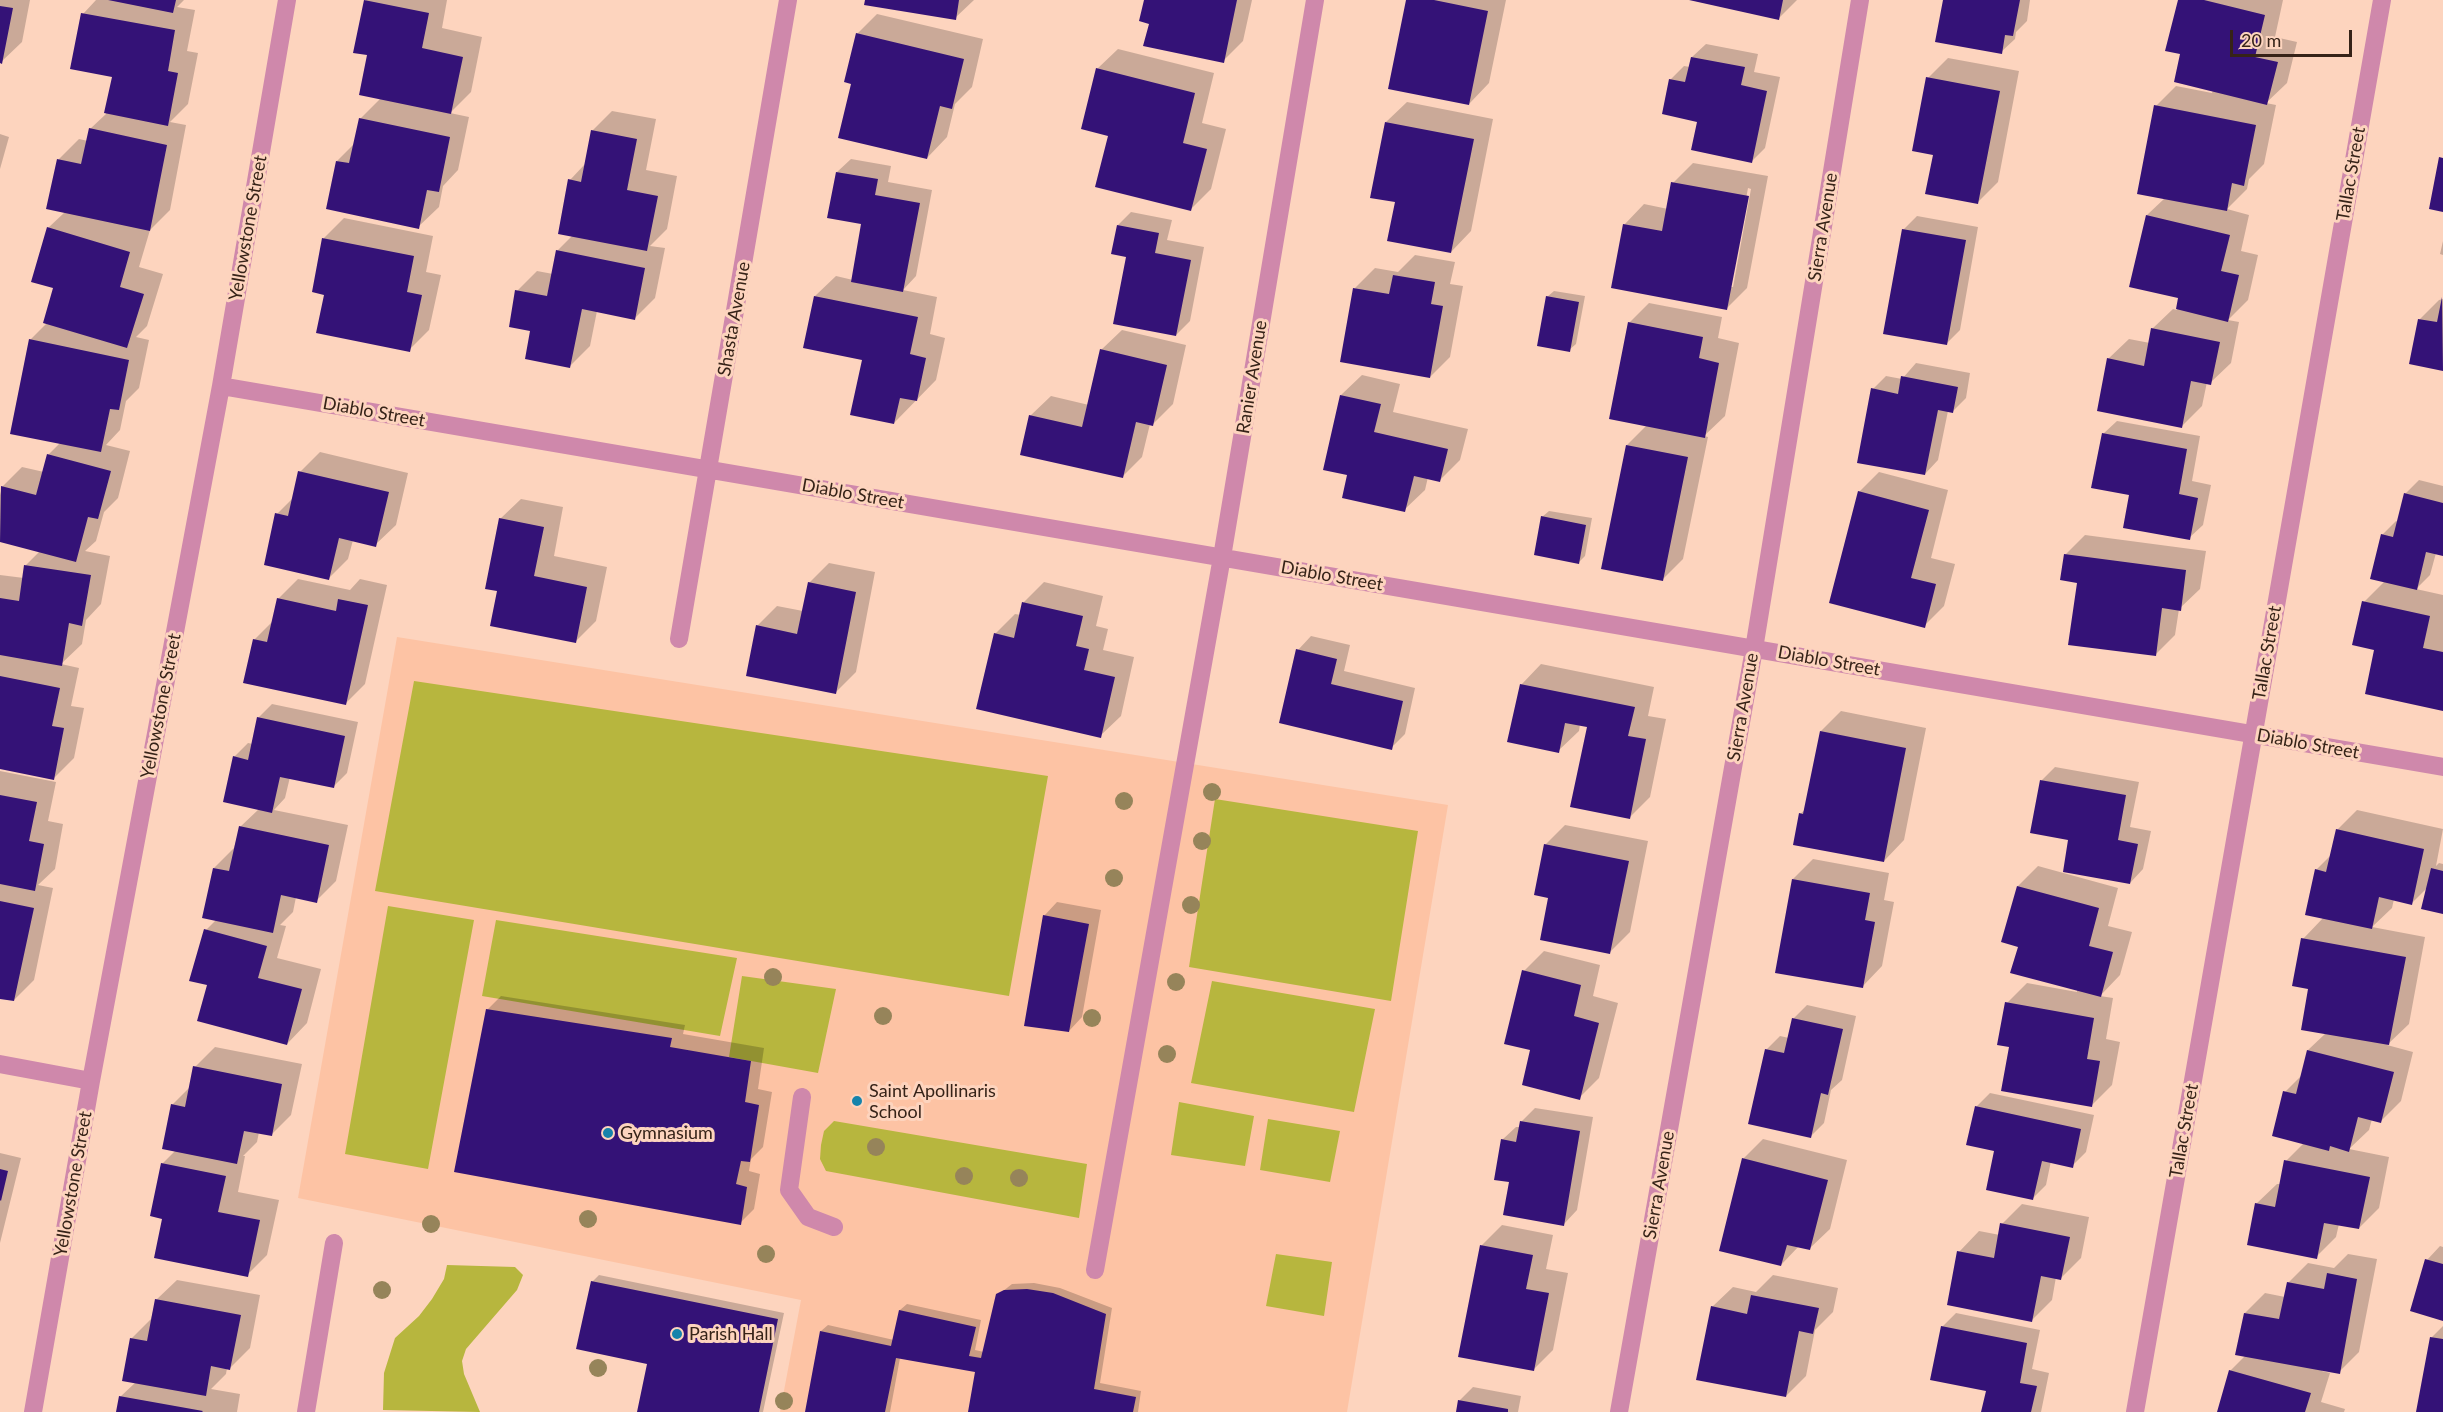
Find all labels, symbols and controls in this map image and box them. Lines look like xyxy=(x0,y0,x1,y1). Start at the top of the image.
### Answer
scale bar xyxy=(2233,18,2354,56)
text: 20 m xyxy=(2241,29,2281,51)
street label: Tallac Street xyxy=(2332,125,2370,223)
street label: Yellowstone Street xyxy=(225,154,271,302)
street label: Sierra Avenue xyxy=(1804,171,1842,283)
street label: Shasta Avenue xyxy=(713,260,755,378)
street label: Ranier Avenue xyxy=(1232,319,1272,435)
street label: Diablo Street xyxy=(321,392,427,432)
street label: Diablo Street xyxy=(800,474,906,514)
street label: Diablo Street xyxy=(1279,556,1385,596)
street label: Tallac Street xyxy=(2248,604,2286,702)
street label: Yellowstone Street xyxy=(136,632,186,780)
street label: Diablo Street xyxy=(1776,641,1882,681)
street label: Sierra Avenue xyxy=(1723,651,1763,763)
street label: Diablo Street xyxy=(2255,724,2361,764)
place label: Saint Apollinaris School xyxy=(869,1080,996,1122)
street label: Tallac Street xyxy=(2165,1082,2203,1180)
marker: Saint Apollinaris School xyxy=(850,1094,864,1108)
street label: Yellowstone Street xyxy=(50,1110,96,1258)
place label: Gymnasium xyxy=(620,1122,713,1144)
marker: Gymnasium xyxy=(601,1126,615,1140)
street label: Sierra Avenue xyxy=(1639,1129,1679,1241)
place label: Parish Hall xyxy=(689,1323,773,1345)
marker: Parish Hall xyxy=(670,1327,684,1341)

